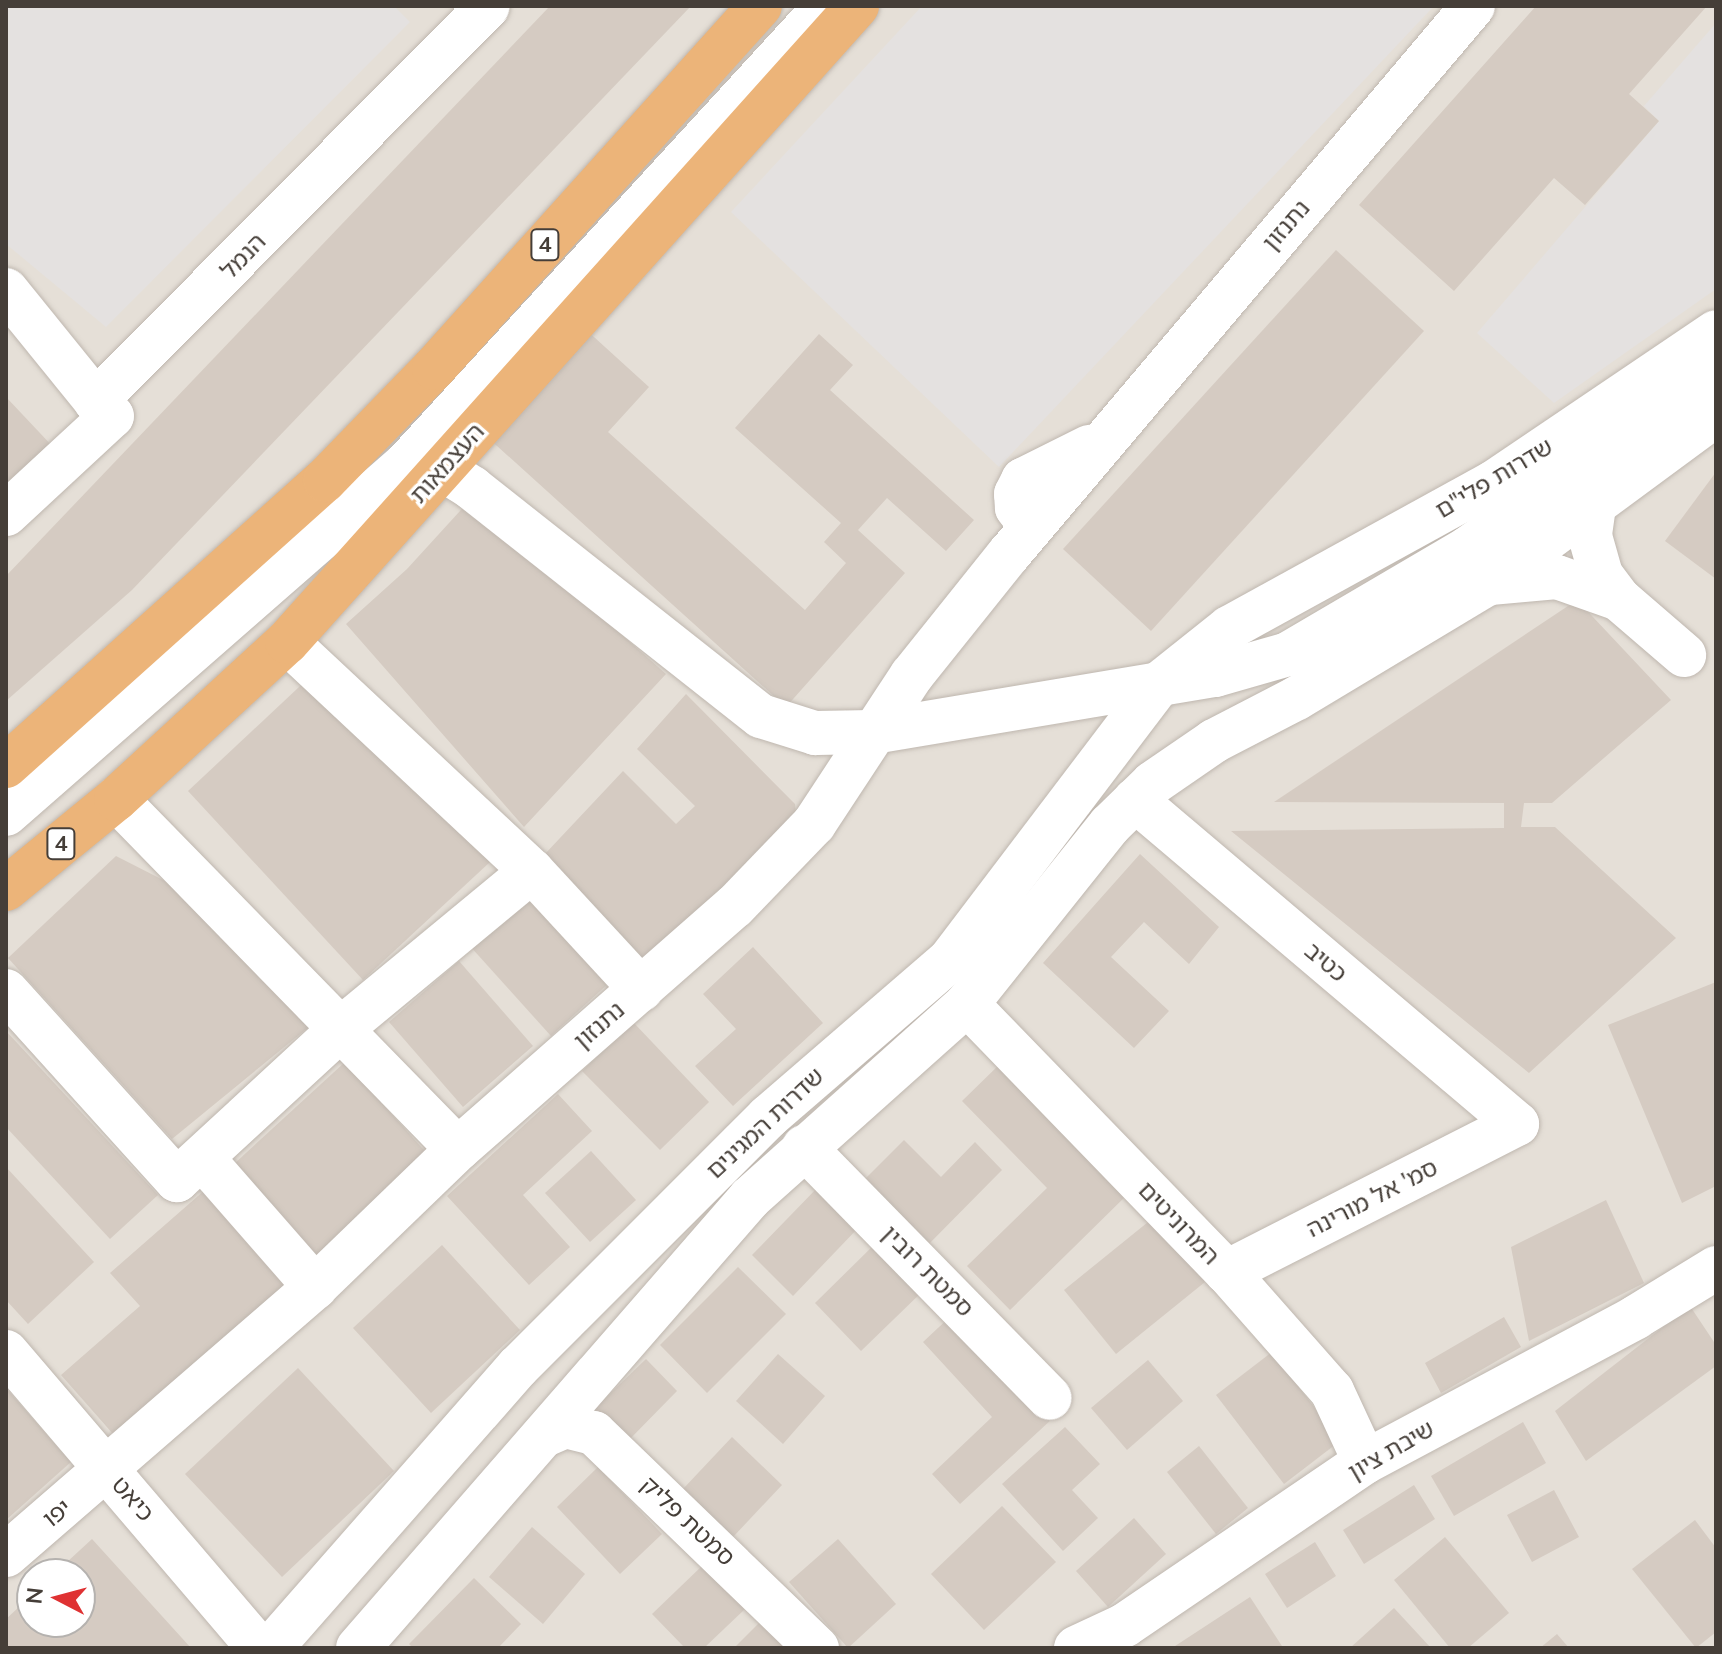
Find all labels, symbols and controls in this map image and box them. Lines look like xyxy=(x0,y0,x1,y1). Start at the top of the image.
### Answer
street label: נתנזון xyxy=(1256,194,1316,256)
street label: הנמל xyxy=(214,227,272,285)
road number: 4 xyxy=(529,227,561,263)
street label: העצמאות xyxy=(404,417,490,509)
street label: שדרות פלי"ם xyxy=(1430,432,1558,524)
road number: 4 xyxy=(45,826,77,862)
street label: כטיב xyxy=(1299,936,1353,988)
street label: נתנזון xyxy=(568,995,630,1055)
street label: שדרות המגינים xyxy=(700,1061,830,1185)
street label: סמ' אל מורינה xyxy=(1302,1153,1442,1243)
street label: המרוניטים xyxy=(1132,1175,1226,1271)
street label: סמטת רובין xyxy=(876,1219,980,1323)
street label: שיבת ציון xyxy=(1343,1414,1439,1486)
street label: סמטת פליק xyxy=(635,1470,741,1572)
street label: כיאט xyxy=(106,1471,160,1527)
street label: יפו xyxy=(37,1493,77,1533)
north arrow xyxy=(16,1558,96,1638)
text: N xyxy=(19,1586,49,1605)

